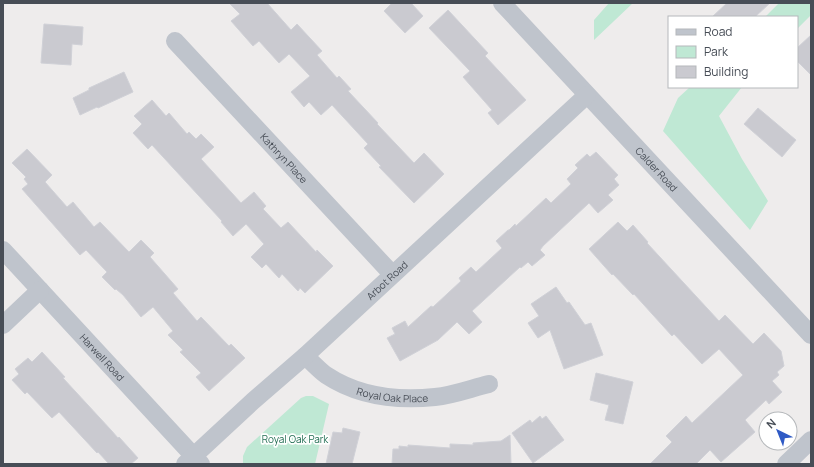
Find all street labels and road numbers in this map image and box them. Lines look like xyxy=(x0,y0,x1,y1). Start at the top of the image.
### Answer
street label: Kathryn Place xyxy=(257,130,311,186)
street label: Calder Road xyxy=(632,144,681,195)
street label: Arbot Road xyxy=(363,258,411,303)
street label: Harwell Road xyxy=(77,330,128,384)
street label: Royal Oak Place xyxy=(355,384,429,405)

